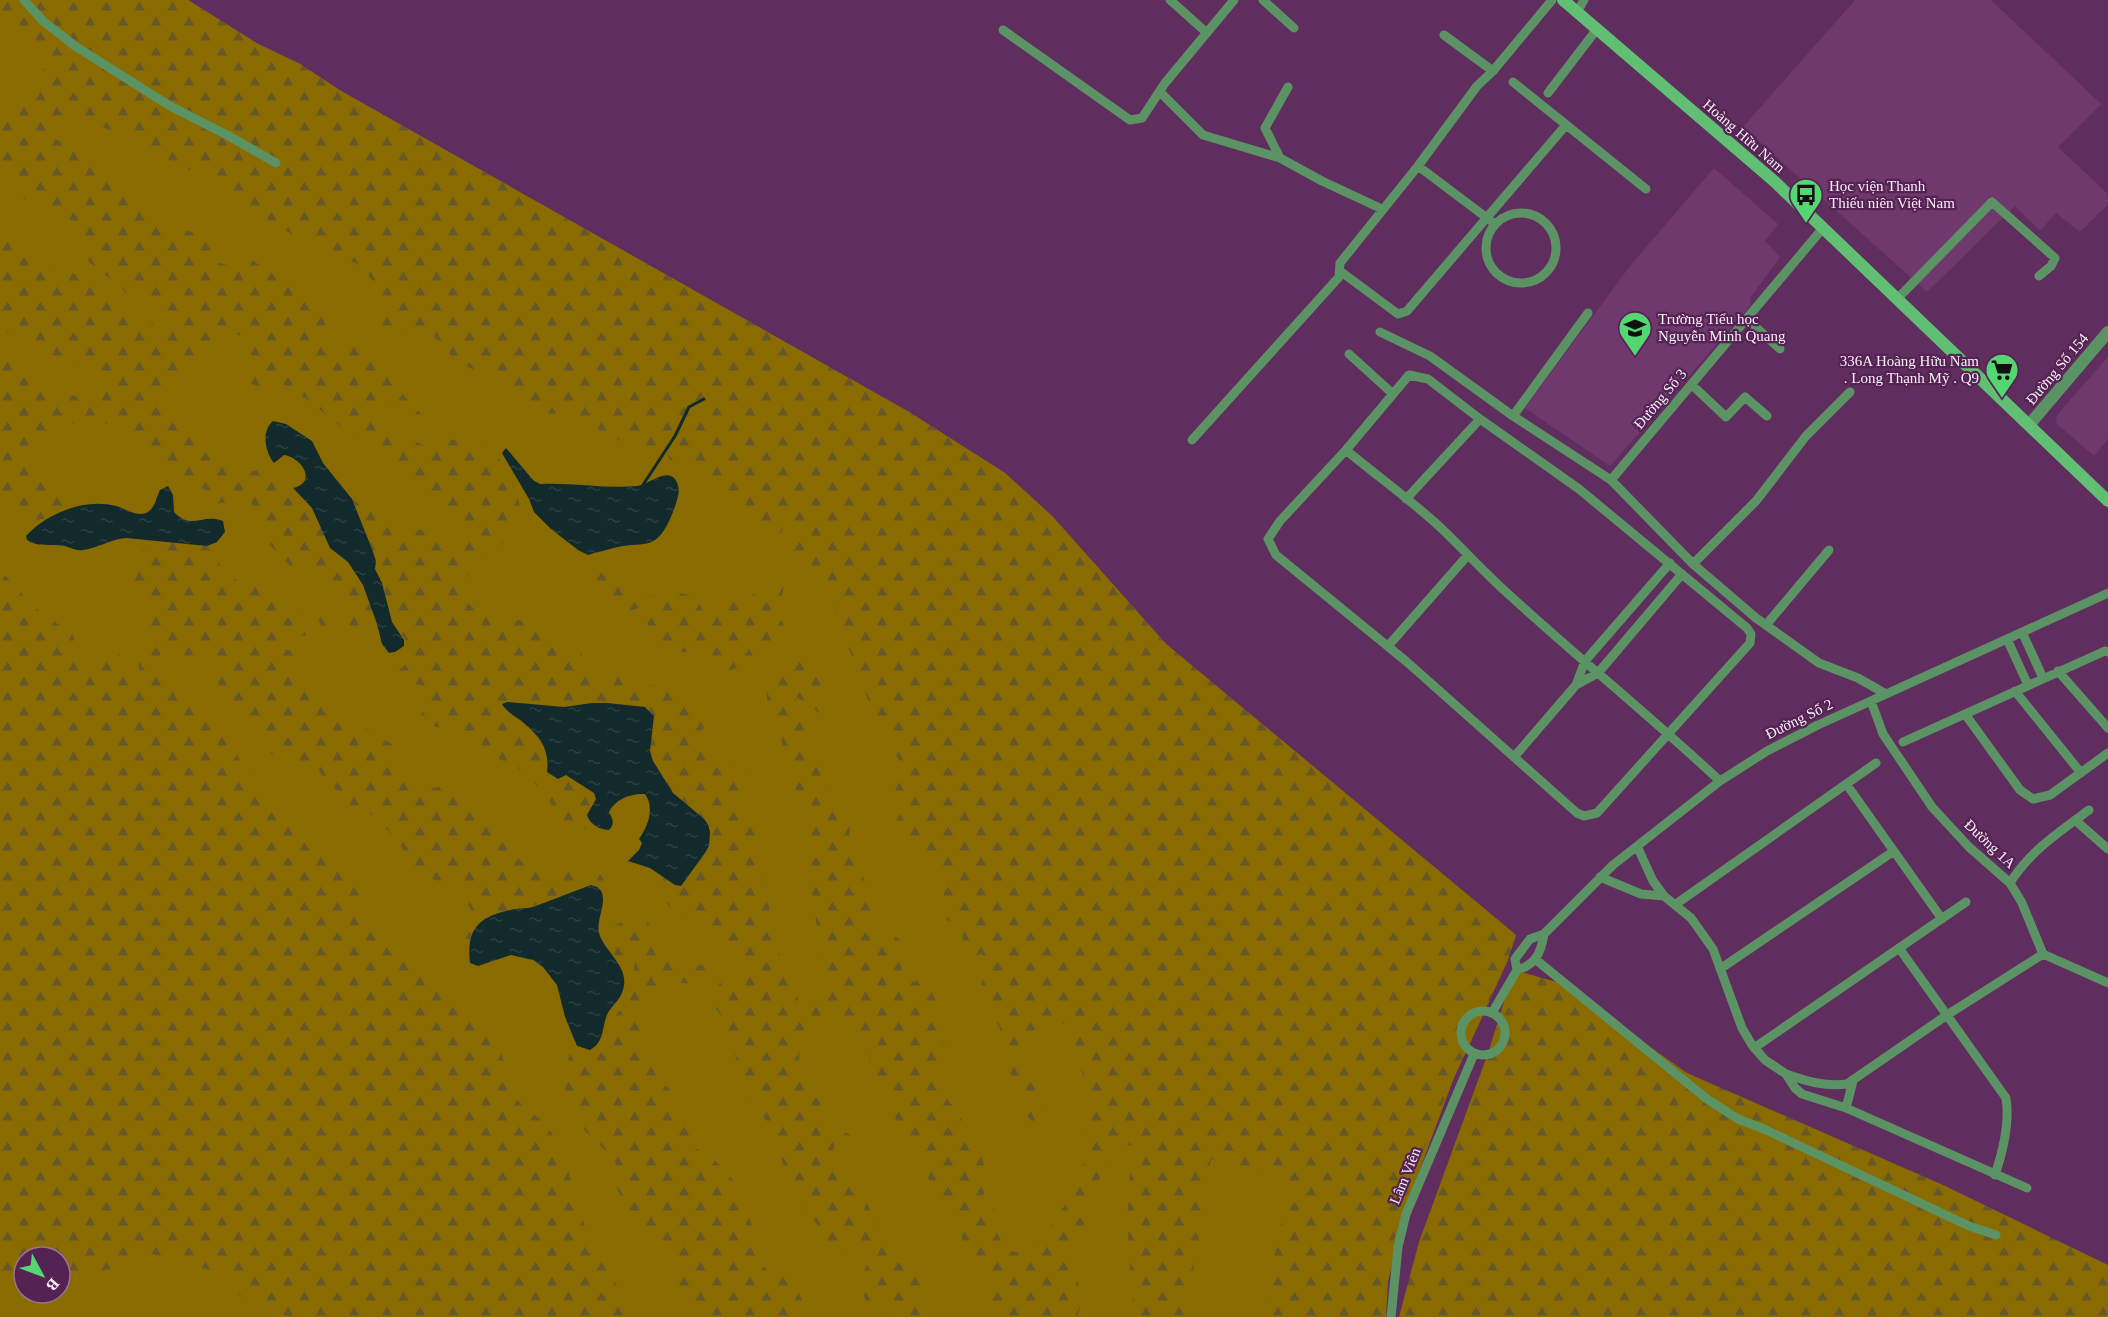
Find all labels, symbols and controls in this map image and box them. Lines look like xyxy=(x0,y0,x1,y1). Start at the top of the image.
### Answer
street label: Hoàng Hữu Nam xyxy=(1700,96,1788,176)
bus stop icon: Học viện Thanh Thiếu niên Việt Nam xyxy=(1788,177,1824,224)
place label: Học viện Thanh Thiếu niên Việt Nam xyxy=(1829,178,1955,211)
school or university icon: Trường Tiểu học Nguyễn Minh Quang xyxy=(1617,310,1653,357)
place label: Trường Tiểu học Nguyễn Minh Quang xyxy=(1658,311,1786,344)
street label: Đường Số 154 xyxy=(2023,330,2092,408)
supermarket icon: 336A Hoàng Hữu Nam . Long Thạnh Mỹ . Q9 xyxy=(1984,352,2020,399)
place label: 336A Hoàng Hữu Nam . Long Thạnh Mỹ . Q9 xyxy=(1840,353,1979,386)
street label: Đường Số 3 xyxy=(1630,366,1690,432)
street label: Đường Số 2 xyxy=(1763,696,1835,742)
street label: Đường 1A xyxy=(1961,816,2019,872)
street label: Lâm Viên xyxy=(1386,1145,1424,1206)
north arrow xyxy=(12,1245,72,1305)
text: B xyxy=(43,1275,63,1294)

